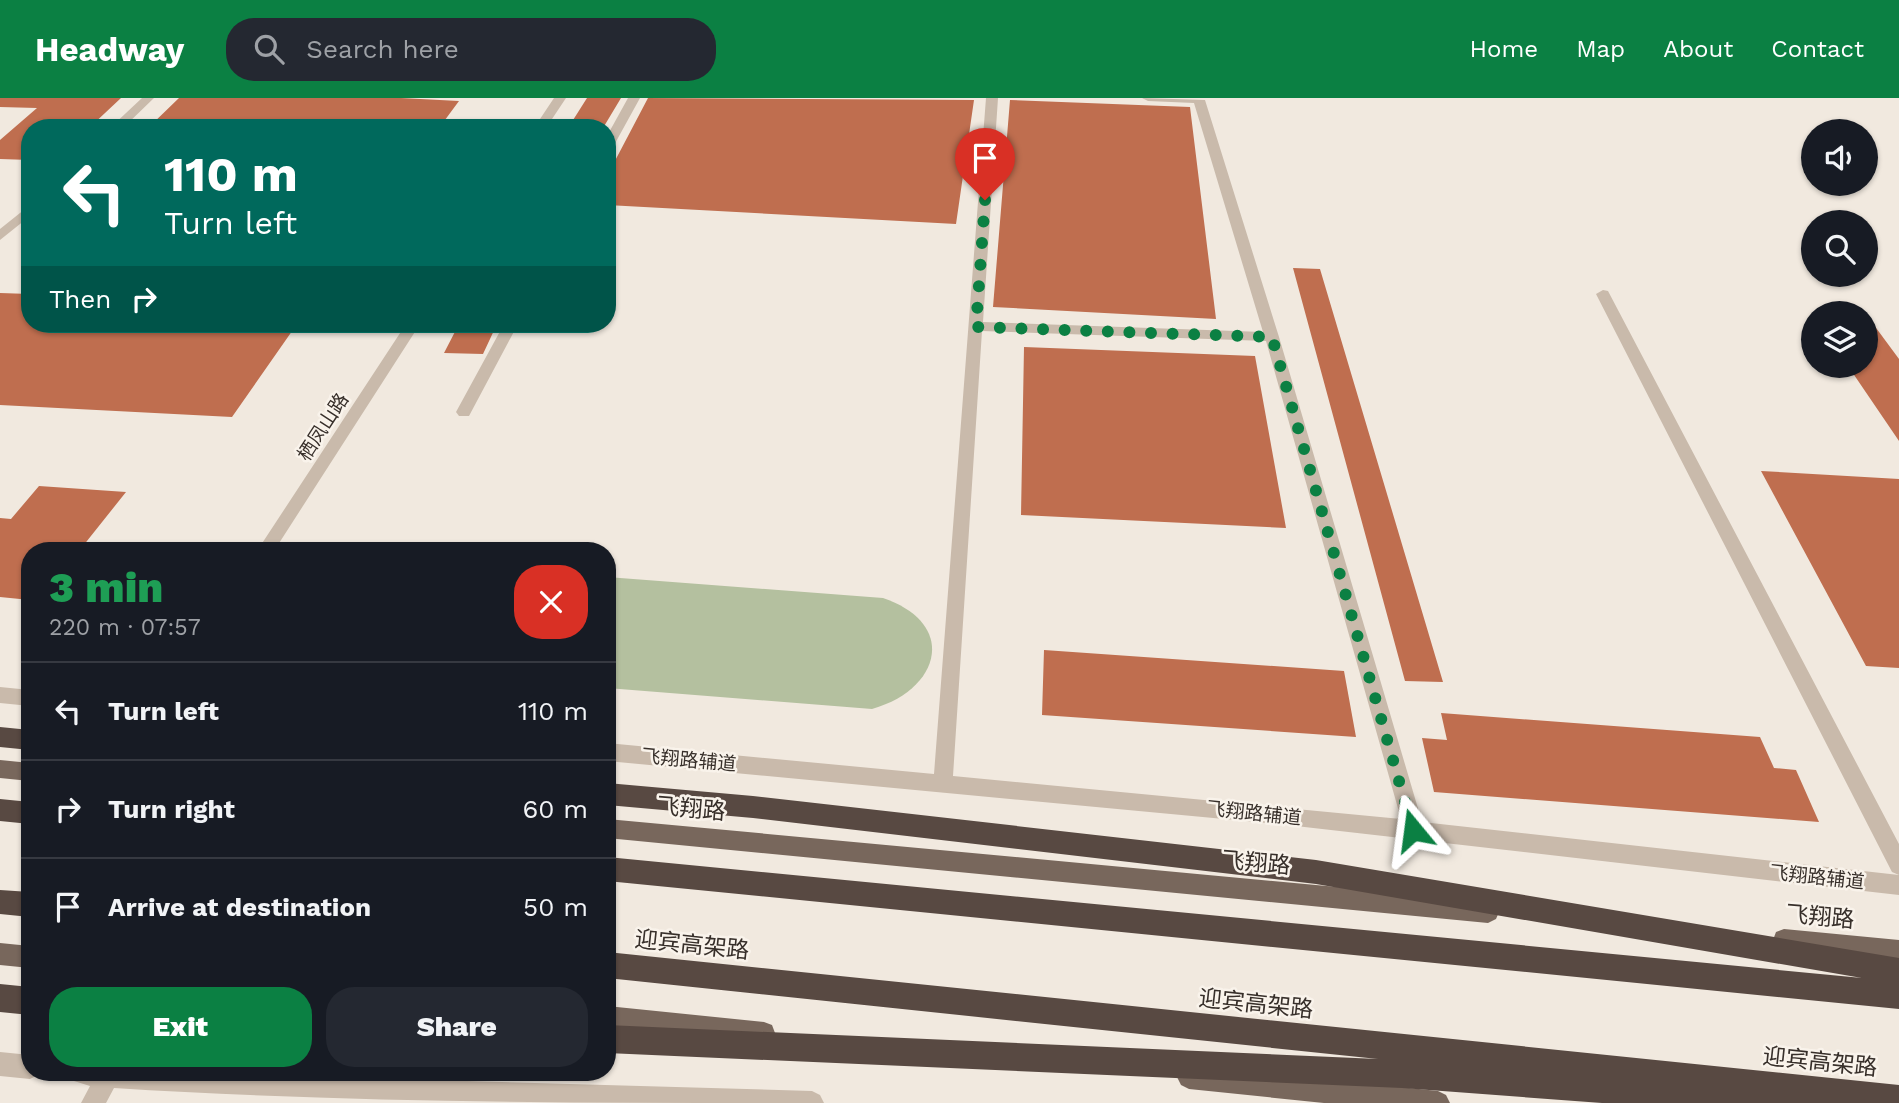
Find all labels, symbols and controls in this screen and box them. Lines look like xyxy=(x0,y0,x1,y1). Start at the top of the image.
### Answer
search box xyxy=(226,18,716,81)
text: Headway xyxy=(35,30,184,69)
icon: search xyxy=(250,30,288,68)
text: Search here xyxy=(306,34,459,64)
text: Home xyxy=(1470,35,1538,63)
text: Map xyxy=(1576,35,1625,63)
text: About xyxy=(1663,35,1733,63)
text: Contact xyxy=(1771,35,1864,63)
map controls xyxy=(1801,119,1878,378)
button: sound xyxy=(1801,119,1878,196)
pin xyxy=(955,128,1015,200)
icon: arrive xyxy=(966,139,1004,177)
text: 110 m xyxy=(164,145,298,203)
icon: left xyxy=(49,147,140,238)
text: Turn left xyxy=(164,204,297,242)
button: search xyxy=(1801,210,1878,287)
icon: right xyxy=(125,280,163,318)
text: Then xyxy=(49,284,111,314)
button: layers xyxy=(1801,301,1878,378)
street label: 栖凤山路 xyxy=(293,389,353,465)
text: 3 min xyxy=(49,563,163,612)
button: close xyxy=(514,565,588,639)
text: 220 m · 07:57 xyxy=(49,614,201,641)
icon: left xyxy=(49,692,87,730)
text: Turn left xyxy=(108,696,219,726)
text: 110 m xyxy=(518,696,588,726)
street label: 飞翔路辅道 xyxy=(641,744,737,776)
icon: right xyxy=(49,790,87,828)
street label: 飞翔路 xyxy=(655,793,727,825)
position arrow xyxy=(1376,793,1450,867)
text: Turn right xyxy=(108,794,235,824)
text: 60 m xyxy=(522,794,588,824)
street label: 飞翔路辅道 xyxy=(1206,797,1302,829)
street label: 飞翔路 xyxy=(1220,847,1292,879)
street label: 飞翔路辅道 xyxy=(1769,861,1865,893)
icon: arrive xyxy=(49,888,87,926)
text: Arrive at destination xyxy=(108,892,371,922)
text: 50 m xyxy=(523,892,588,922)
street label: 飞翔路 xyxy=(1784,901,1856,933)
street label: 迎宾高架路 xyxy=(633,926,751,964)
street label: 迎宾高架路 xyxy=(1197,985,1315,1023)
button: Exit xyxy=(49,987,312,1067)
button: Share xyxy=(326,987,588,1067)
street label: 迎宾高架路 xyxy=(1761,1043,1879,1081)

